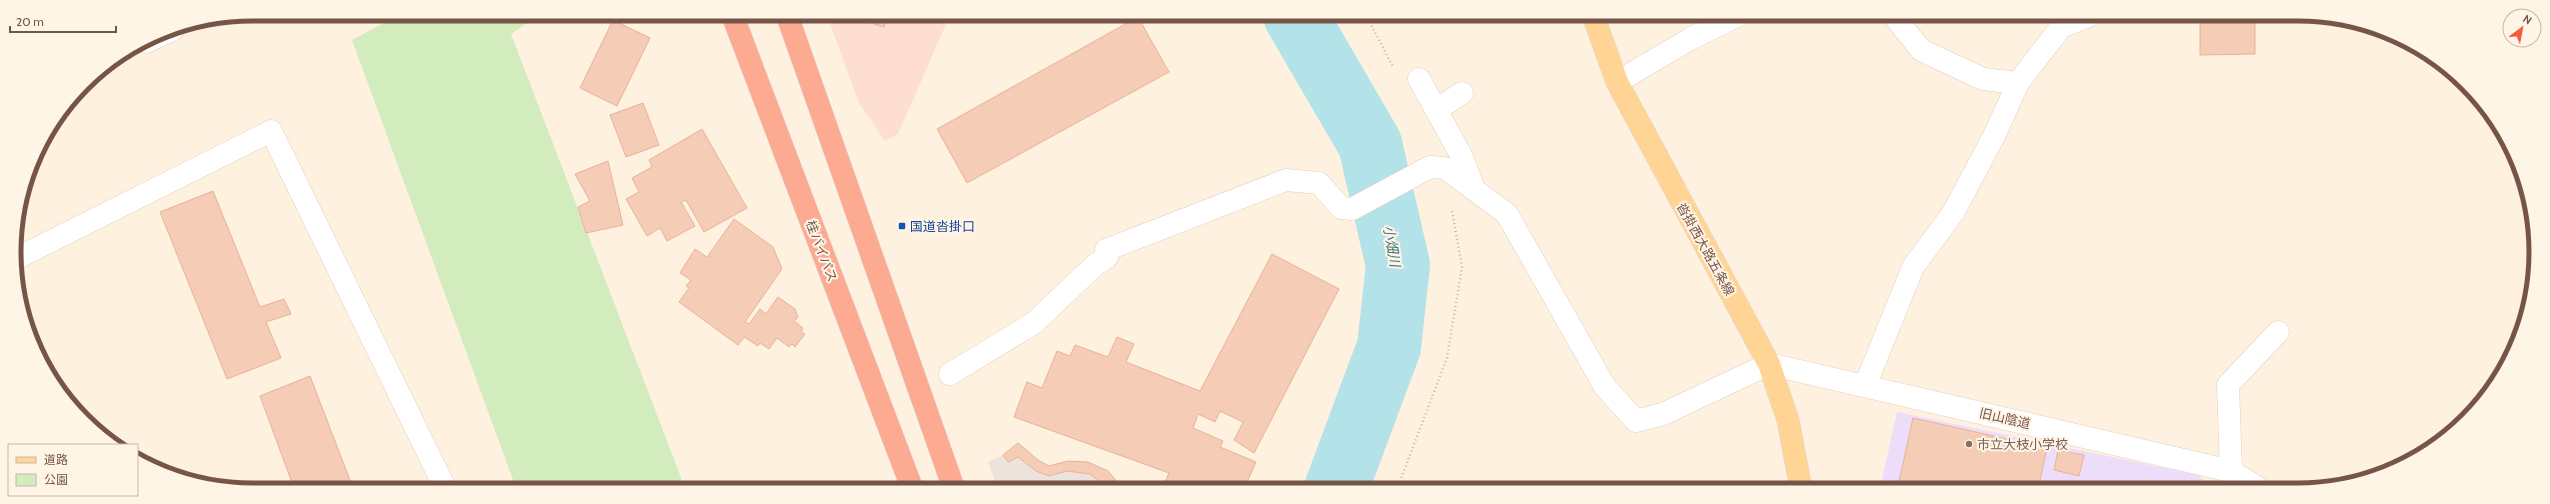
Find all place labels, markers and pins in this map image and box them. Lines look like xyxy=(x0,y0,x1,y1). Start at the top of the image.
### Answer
place label: 国道沓掛口 xyxy=(910,218,975,234)
marker: 国道沓掛口 xyxy=(897,221,907,231)
place label: 市立大枝小学校 xyxy=(1977,436,2068,452)
marker: 市立大枝小学校 xyxy=(1964,439,1974,449)

